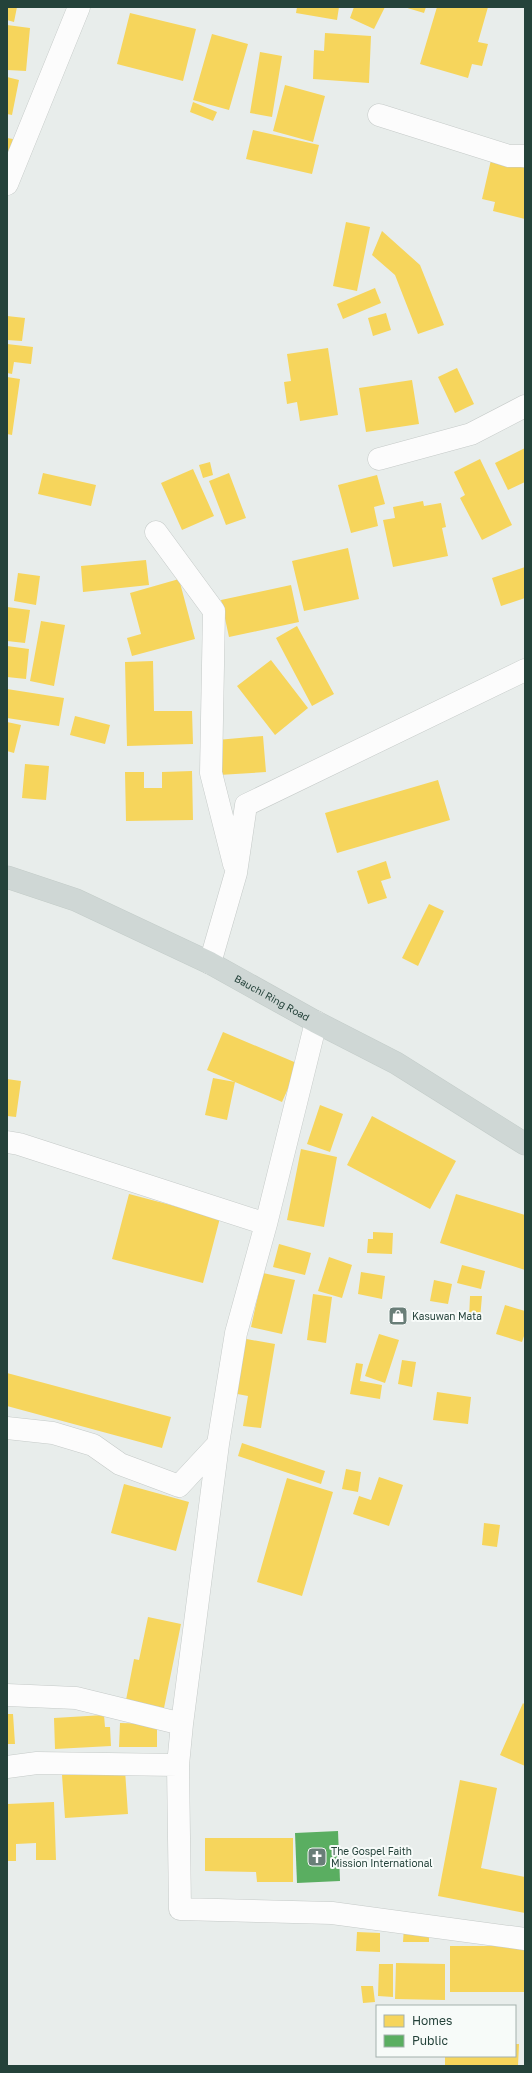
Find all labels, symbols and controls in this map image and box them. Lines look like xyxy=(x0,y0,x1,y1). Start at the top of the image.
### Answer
street label: Bauchi Ring Road xyxy=(233,972,312,1023)
shop icon: Kasuwan Mata xyxy=(387,1305,409,1327)
place label: Kasuwan Mata xyxy=(412,1310,482,1322)
place label: The Gospel Faith Mission International xyxy=(331,1845,432,1869)
church icon: The Gospel Faith Mission International xyxy=(306,1846,328,1868)
legend xyxy=(376,2005,516,2057)
text: Homes xyxy=(412,2013,452,2028)
text: Public xyxy=(412,2033,449,2048)

